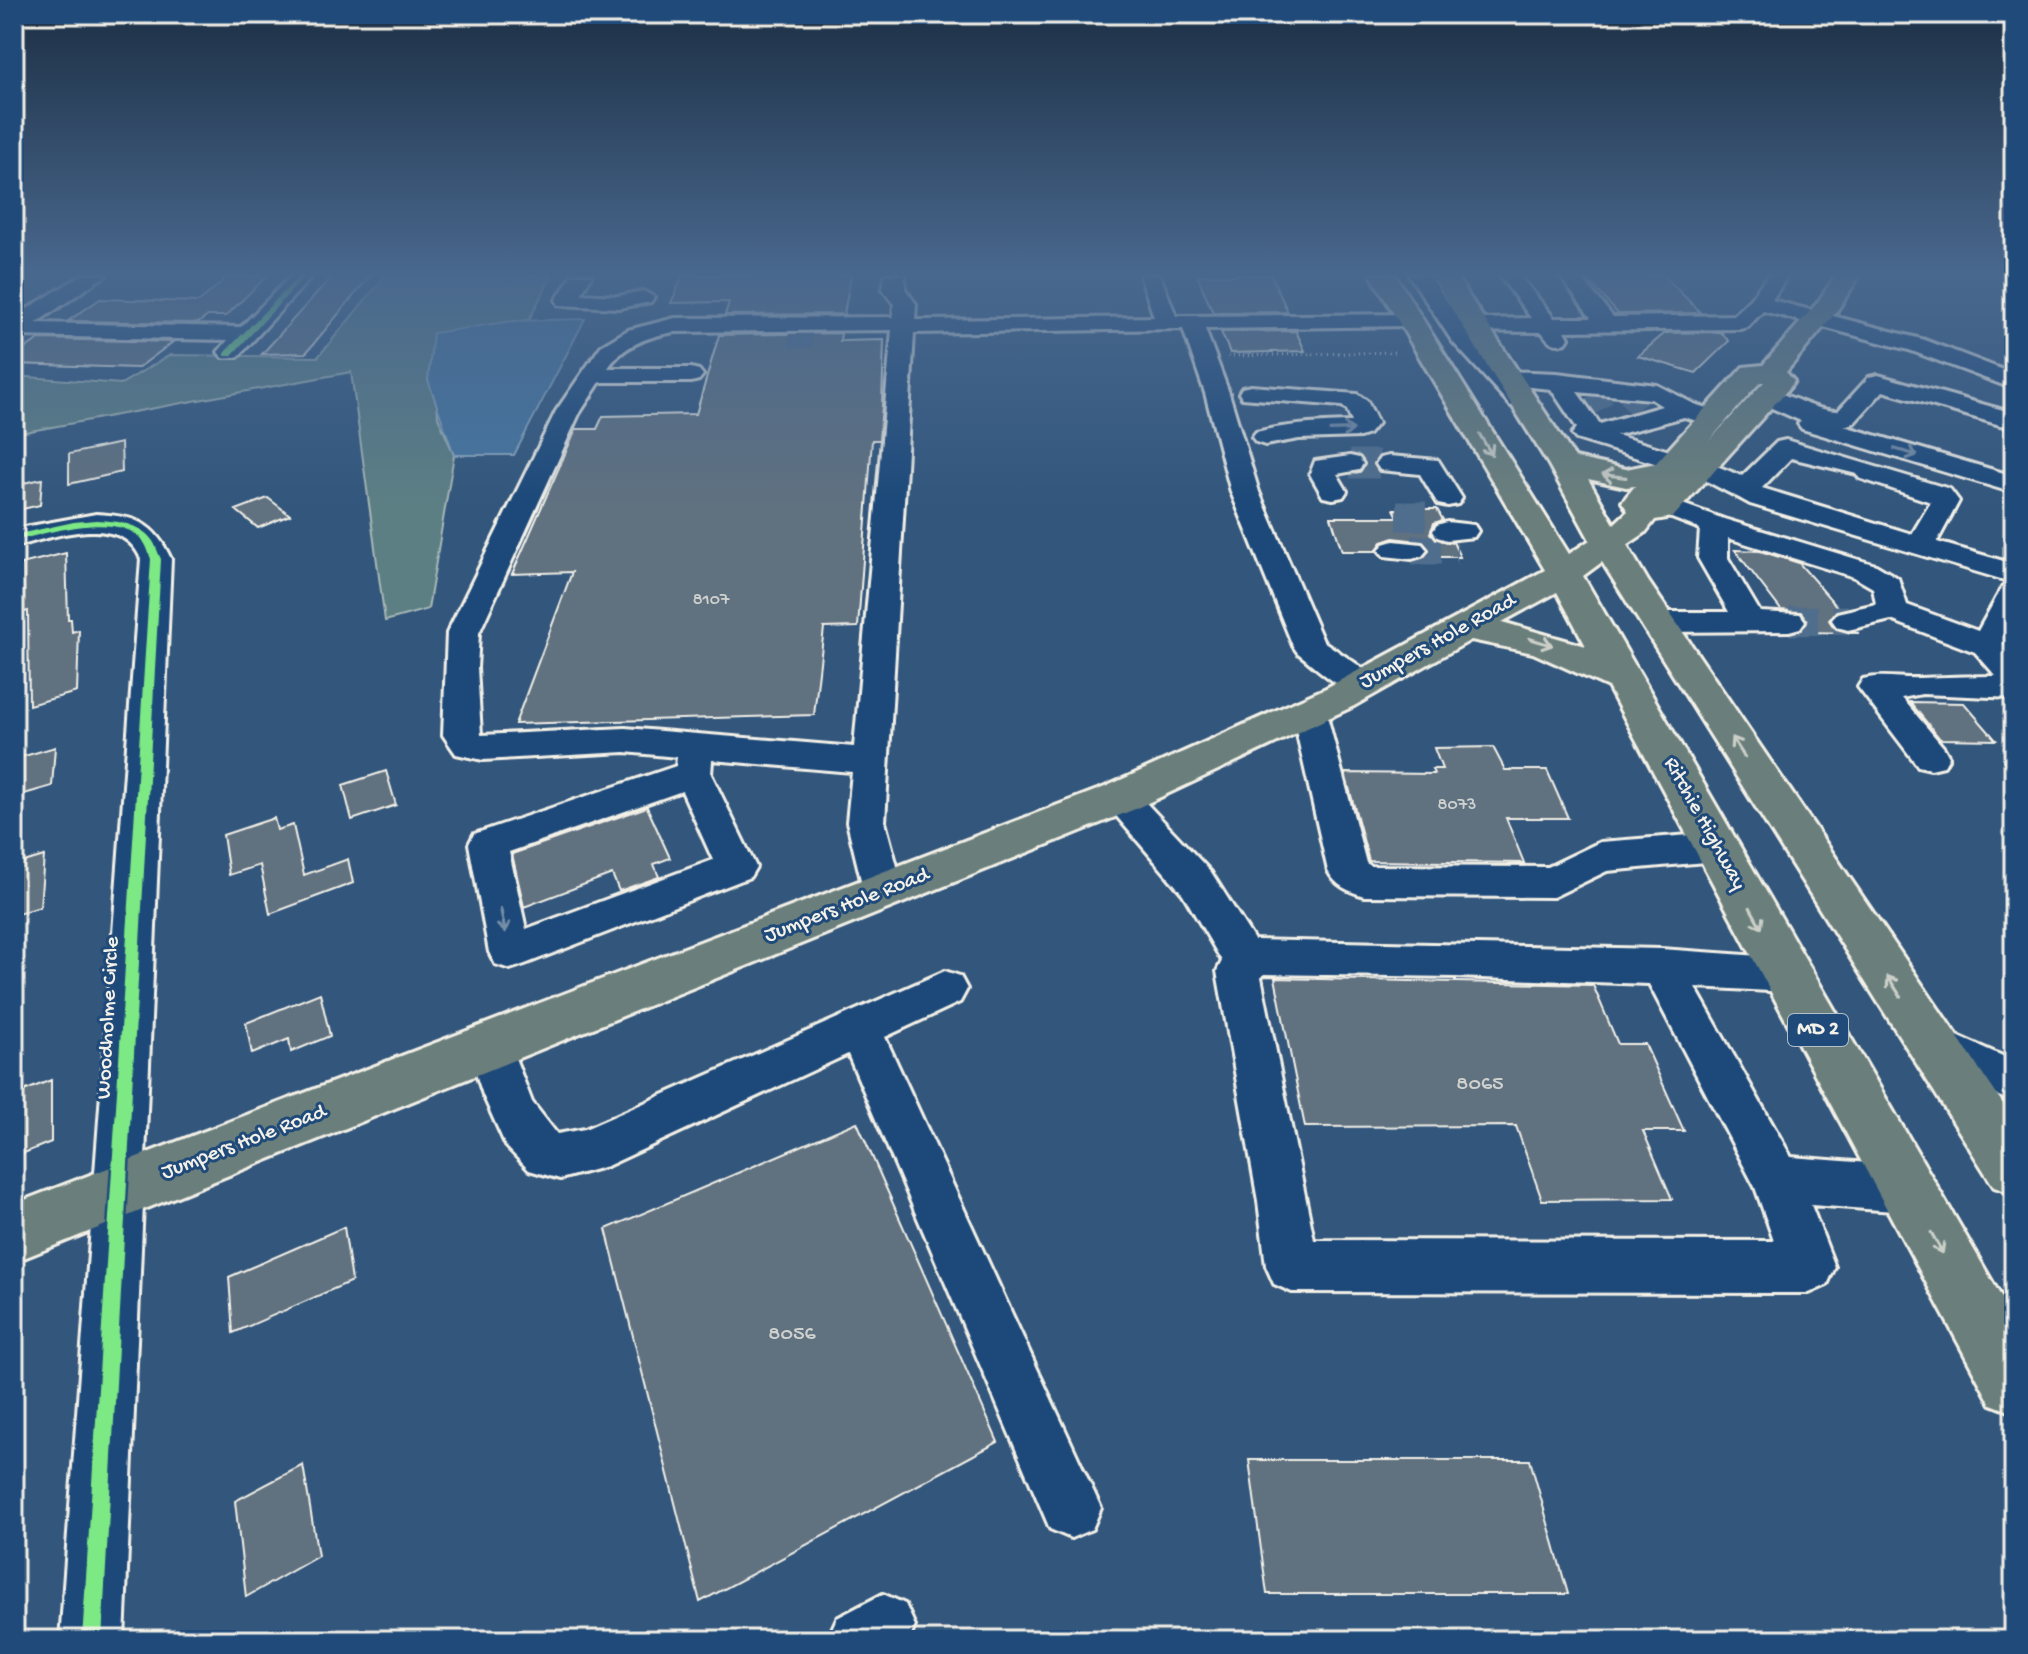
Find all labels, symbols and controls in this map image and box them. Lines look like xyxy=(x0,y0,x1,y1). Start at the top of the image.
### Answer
one-way arrow xyxy=(1328,423,1355,438)
one-way arrow xyxy=(1479,433,1495,456)
one-way arrow xyxy=(1893,445,1919,460)
one-way arrow xyxy=(1602,468,1628,483)
street label: Jumpers Hole Road xyxy=(1355,587,1522,696)
house number: 8107 xyxy=(693,590,730,611)
one-way arrow xyxy=(1528,635,1553,650)
one-way arrow xyxy=(1730,736,1746,758)
street label: Ritchie Highway xyxy=(1657,753,1751,895)
house number: 8073 xyxy=(1438,795,1476,816)
street label: Jumpers Hole Road xyxy=(761,862,935,949)
one-way arrow xyxy=(1748,906,1764,929)
one-way arrow xyxy=(497,907,512,933)
street label: Woodholme Circle xyxy=(92,935,126,1100)
one-way arrow xyxy=(1886,975,1902,998)
road number: MD 2 xyxy=(1788,1014,1848,1046)
house number: 8065 xyxy=(1456,1072,1504,1098)
street label: Jumpers Hole Road xyxy=(158,1099,332,1186)
one-way arrow xyxy=(1929,1231,1945,1254)
house number: 8056 xyxy=(768,1322,816,1348)

